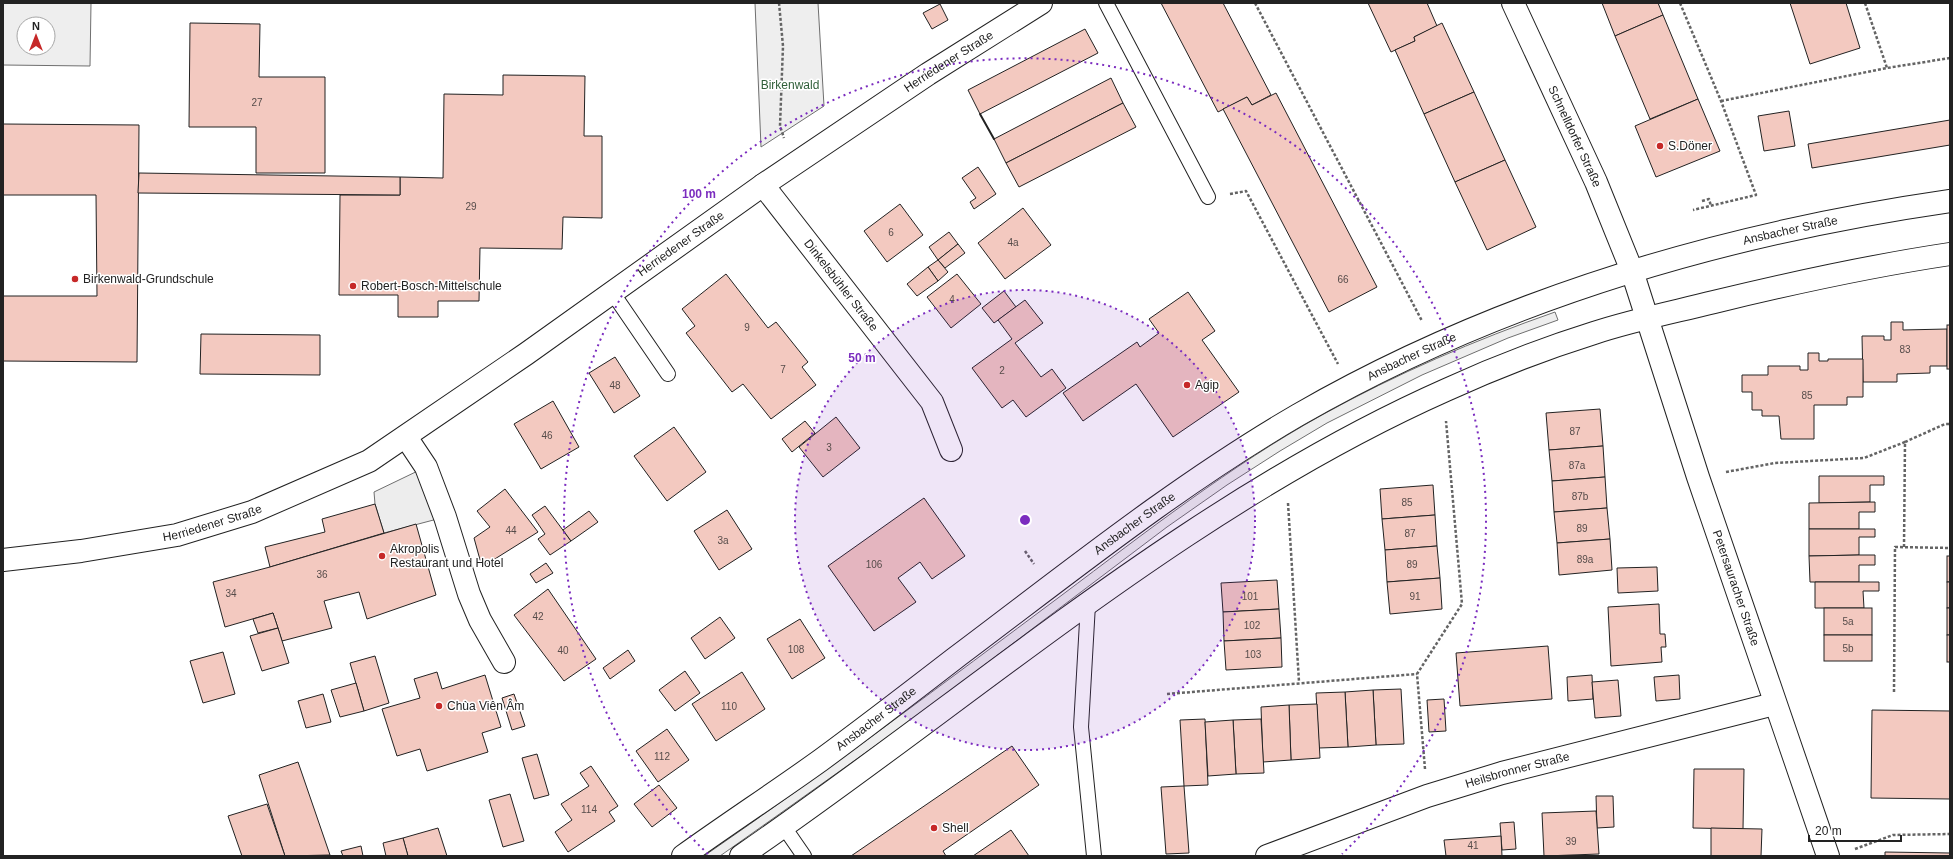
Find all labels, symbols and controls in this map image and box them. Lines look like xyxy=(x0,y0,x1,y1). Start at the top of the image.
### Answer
north arrow xyxy=(16,16,56,56)
text: N xyxy=(32,20,40,32)
street label: Herriedener Straße xyxy=(901,28,996,95)
park label: Birkenwald xyxy=(761,78,819,92)
street label: Schnelldorfer Straße xyxy=(1545,83,1604,189)
house number: 27 xyxy=(251,97,263,108)
place label: S.Döner xyxy=(1668,139,1712,153)
marker: S.Döner xyxy=(1655,141,1665,151)
text: 100 m xyxy=(682,187,716,201)
house number: 29 xyxy=(465,201,477,212)
street label: Herriedener Straße xyxy=(635,208,727,279)
street label: Ansbacher Straße xyxy=(1741,213,1839,248)
house number: 6 xyxy=(888,227,894,238)
street label: Dinkelsbühler Straße xyxy=(801,237,881,334)
house number: 4a xyxy=(1007,237,1019,248)
place label: Birkenwald-Grundschule xyxy=(83,272,214,286)
marker: Birkenwald-Grundschule xyxy=(70,274,80,284)
house number: 66 xyxy=(1337,274,1349,285)
place label: Robert-Bosch-Mittelschule xyxy=(361,279,502,293)
marker: Robert-Bosch-Mittelschule xyxy=(348,281,358,291)
house number: 4 xyxy=(949,294,955,305)
house number: 9 xyxy=(744,322,750,333)
street label: Ansbacher Straße xyxy=(1365,330,1459,384)
house number: 83 xyxy=(1899,344,1911,355)
text: 50 m xyxy=(848,351,876,365)
house number: 7 xyxy=(780,364,786,375)
house number: 2 xyxy=(999,365,1005,376)
place label: Agip xyxy=(1195,378,1219,392)
house number: 48 xyxy=(609,380,621,391)
marker: Agip xyxy=(1182,380,1192,390)
house number: 85 xyxy=(1801,390,1813,401)
house number: 87 xyxy=(1569,426,1581,437)
house number: 46 xyxy=(541,430,553,441)
house number: 3 xyxy=(826,442,832,453)
house number: 87a xyxy=(1569,460,1586,471)
street label: Ansbacher Straße xyxy=(1091,489,1178,558)
house number: 87b xyxy=(1572,491,1589,502)
house number: 85 xyxy=(1401,497,1413,508)
street label: Herriedener Straße xyxy=(162,501,264,544)
centre of rings xyxy=(1018,513,1032,527)
house number: 89 xyxy=(1576,523,1588,534)
house number: 44 xyxy=(505,525,517,536)
house number: 87 xyxy=(1404,528,1416,539)
street label: Petersauracher Straße xyxy=(1710,528,1763,648)
house number: 3a xyxy=(717,535,729,546)
place label: Akropolis Restaurant und Hotel xyxy=(390,542,503,570)
marker: Akropolis Restaurant und Hotel xyxy=(377,551,387,561)
house number: 89a xyxy=(1577,554,1594,565)
house number: 106 xyxy=(866,559,883,570)
house number: 89 xyxy=(1406,559,1418,570)
house number: 36 xyxy=(316,569,328,580)
house number: 34 xyxy=(225,588,237,599)
house number: 101 xyxy=(1242,591,1259,602)
house number: 91 xyxy=(1409,591,1421,602)
house number: 42 xyxy=(532,611,544,622)
house number: 5a xyxy=(1842,616,1854,627)
house number: 102 xyxy=(1244,620,1261,631)
house number: 5b xyxy=(1842,643,1854,654)
house number: 108 xyxy=(788,644,805,655)
house number: 40 xyxy=(557,645,569,656)
house number: 103 xyxy=(1245,649,1262,660)
street label: Ansbacher Straße xyxy=(833,684,919,753)
place label: Chùa Viên Âm xyxy=(447,698,524,713)
marker: Chùa Viên Âm xyxy=(434,701,444,711)
house number: 110 xyxy=(721,701,737,712)
street label: Heilsbronner Straße xyxy=(1464,749,1571,791)
house number: 112 xyxy=(654,751,670,762)
house number: 114 xyxy=(581,804,597,815)
scale bar xyxy=(1809,817,1901,843)
place label: Shell xyxy=(942,821,969,835)
marker: Shell xyxy=(929,823,939,833)
text: 20 m xyxy=(1815,824,1842,838)
house number: 39 xyxy=(1565,836,1577,847)
house number: 41 xyxy=(1467,840,1479,851)

